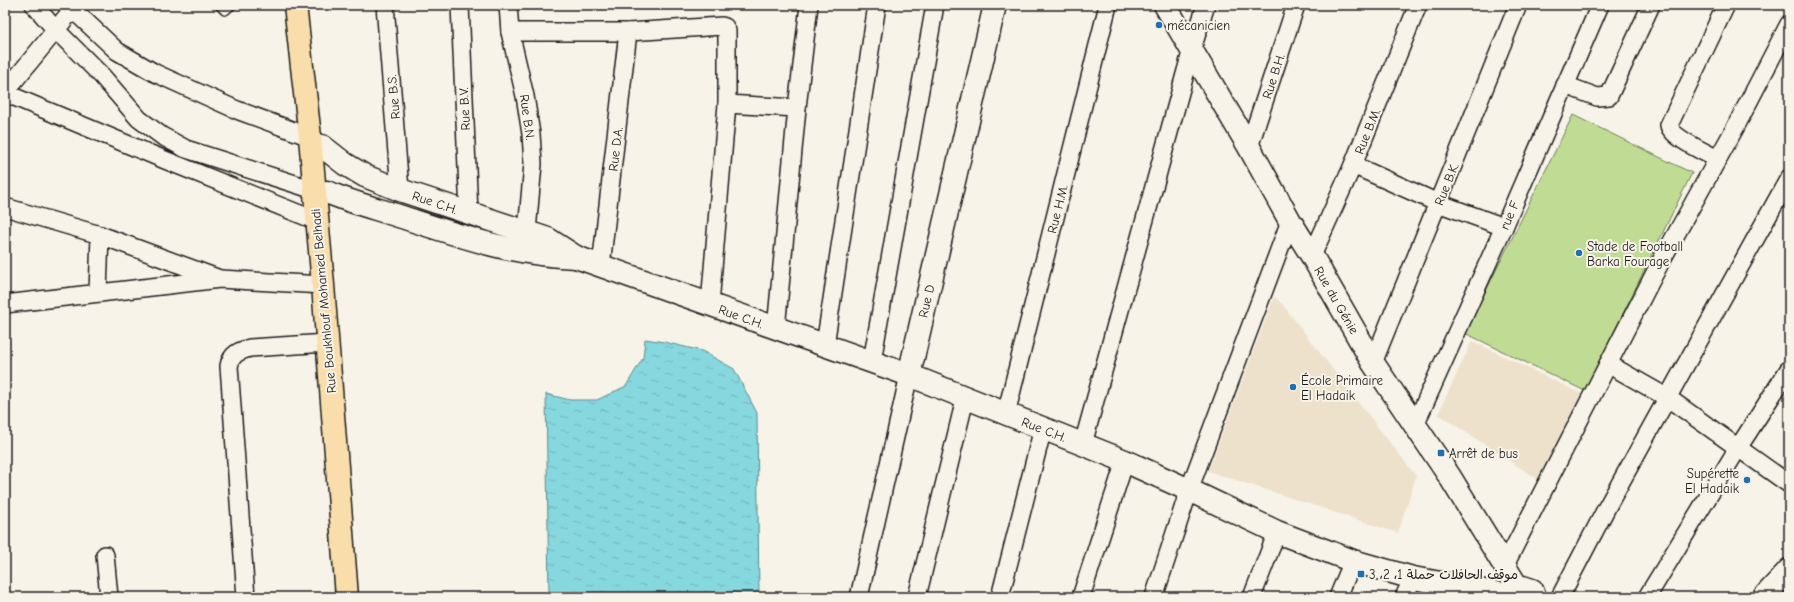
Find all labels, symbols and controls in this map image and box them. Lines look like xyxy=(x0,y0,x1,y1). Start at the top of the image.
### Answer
place label: mécanicien xyxy=(1167,18,1230,33)
marker: mécanicien xyxy=(1154,20,1164,30)
street label: Rue B.H. xyxy=(1259,52,1288,101)
street label: Rue B.S. xyxy=(384,74,403,120)
street label: Rue B.V. xyxy=(456,87,473,131)
street label: Rue B.N. xyxy=(517,93,538,141)
street label: Rue B.M. xyxy=(1351,106,1383,156)
street label: Rue D.A. xyxy=(605,126,626,172)
street label: Rue B.K. xyxy=(1431,161,1462,208)
street label: Rue H.M. xyxy=(1044,183,1071,235)
street label: Rue C.H. xyxy=(410,188,459,217)
street label: rue F xyxy=(1497,198,1522,232)
street label: Rue Boukhlouf Mohamed Belhadi xyxy=(308,208,339,394)
place label: Stade de Football Barka Fourage xyxy=(1587,239,1683,269)
marker: Stade de Football Barka Fourage xyxy=(1574,248,1584,258)
street label: Rue du Génie xyxy=(1311,264,1362,337)
street label: Rue D xyxy=(915,283,938,319)
street label: Rue C.H. xyxy=(716,301,765,331)
place label: École Primaire El Hadaik xyxy=(1301,372,1383,403)
marker: École Primaire El Hadaik xyxy=(1288,382,1298,392)
street label: Rue C.H. xyxy=(1019,414,1068,445)
place label: Arrêt de bus xyxy=(1449,446,1518,461)
marker: Arrêt de bus xyxy=(1436,448,1446,458)
place label: Supérette El Hadaik xyxy=(1685,466,1740,496)
marker: Supérette El Hadaik xyxy=(1742,475,1752,485)
place label: موقف الحافلات حملة 1، 2، 3 xyxy=(1369,567,1518,583)
marker: موقف الحافلات حملة 1، 2، 3 xyxy=(1356,569,1366,579)

